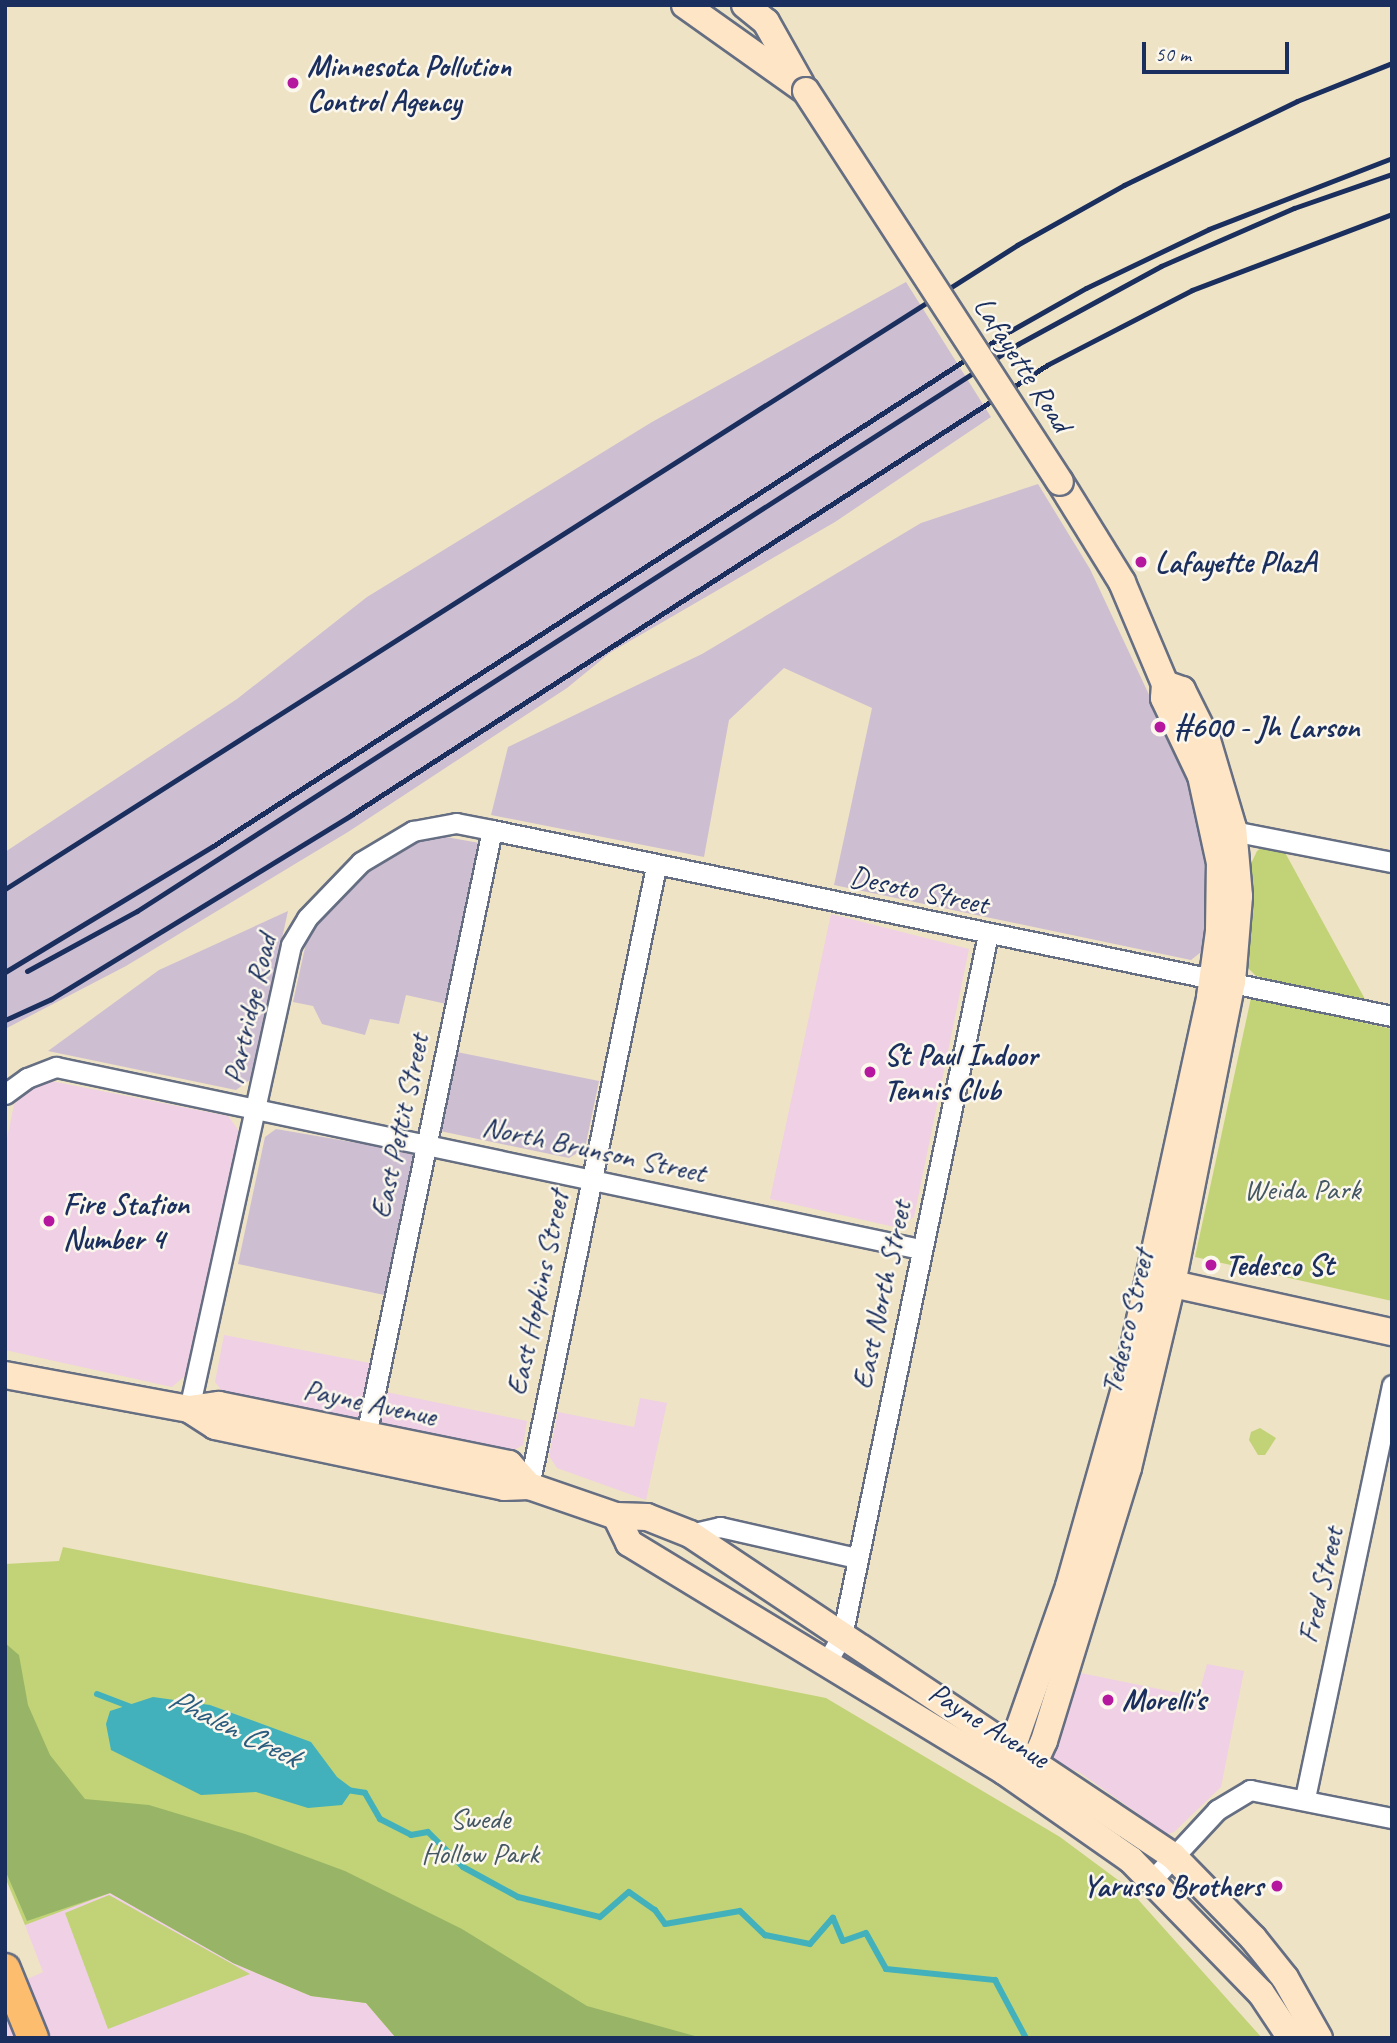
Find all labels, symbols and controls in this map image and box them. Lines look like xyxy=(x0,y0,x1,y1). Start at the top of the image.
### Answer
scale bar xyxy=(1145,28,1292,72)
text: 50 m xyxy=(1155,41,1191,67)
place label: Minnesota Pollution Control Agency xyxy=(307,48,511,118)
marker: Minnesota Pollution Control Agency xyxy=(285,75,301,91)
street label: Lafayette Road xyxy=(966,290,1080,438)
place label: Lafayette PlazA xyxy=(1155,544,1318,580)
marker: Lafayette PlazA xyxy=(1133,554,1149,570)
place label: #600 - Jh Larson xyxy=(1174,709,1359,745)
marker: #600 - Jh Larson xyxy=(1152,719,1168,735)
street label: Desoto Street xyxy=(846,858,992,922)
street label: Partridge Road xyxy=(214,931,284,1087)
street label: East Pettit Street xyxy=(362,1031,436,1221)
place label: St Paul Indoor Tennis Club xyxy=(884,1037,1037,1108)
marker: St Paul Indoor Tennis Club xyxy=(862,1064,878,1080)
street label: North Brunson Street xyxy=(479,1108,709,1190)
park label: Weida Park xyxy=(1244,1171,1360,1207)
place label: Fire Station Number 4 xyxy=(63,1186,190,1256)
street label: East Hopkins Street xyxy=(498,1187,576,1399)
street label: East North Street xyxy=(843,1197,919,1393)
marker: Fire Station Number 4 xyxy=(41,1213,57,1229)
street label: Tedesco Street xyxy=(1093,1246,1161,1398)
place label: Tedesco St xyxy=(1225,1247,1334,1283)
marker: Tedesco St xyxy=(1203,1257,1219,1273)
street label: Payne Avenue xyxy=(300,1370,440,1434)
street label: Fred Street xyxy=(1289,1523,1351,1647)
street label: Payne Avenue xyxy=(922,1674,1056,1776)
water label: Phalen Creek xyxy=(162,1680,306,1776)
place label: Morelli's xyxy=(1122,1682,1206,1718)
marker: Morelli's xyxy=(1100,1692,1116,1708)
park label: Swede Hollow Park xyxy=(421,1800,539,1870)
place label: Yarusso Brothers xyxy=(1083,1868,1263,1904)
marker: Yarusso Brothers xyxy=(1269,1878,1285,1894)

